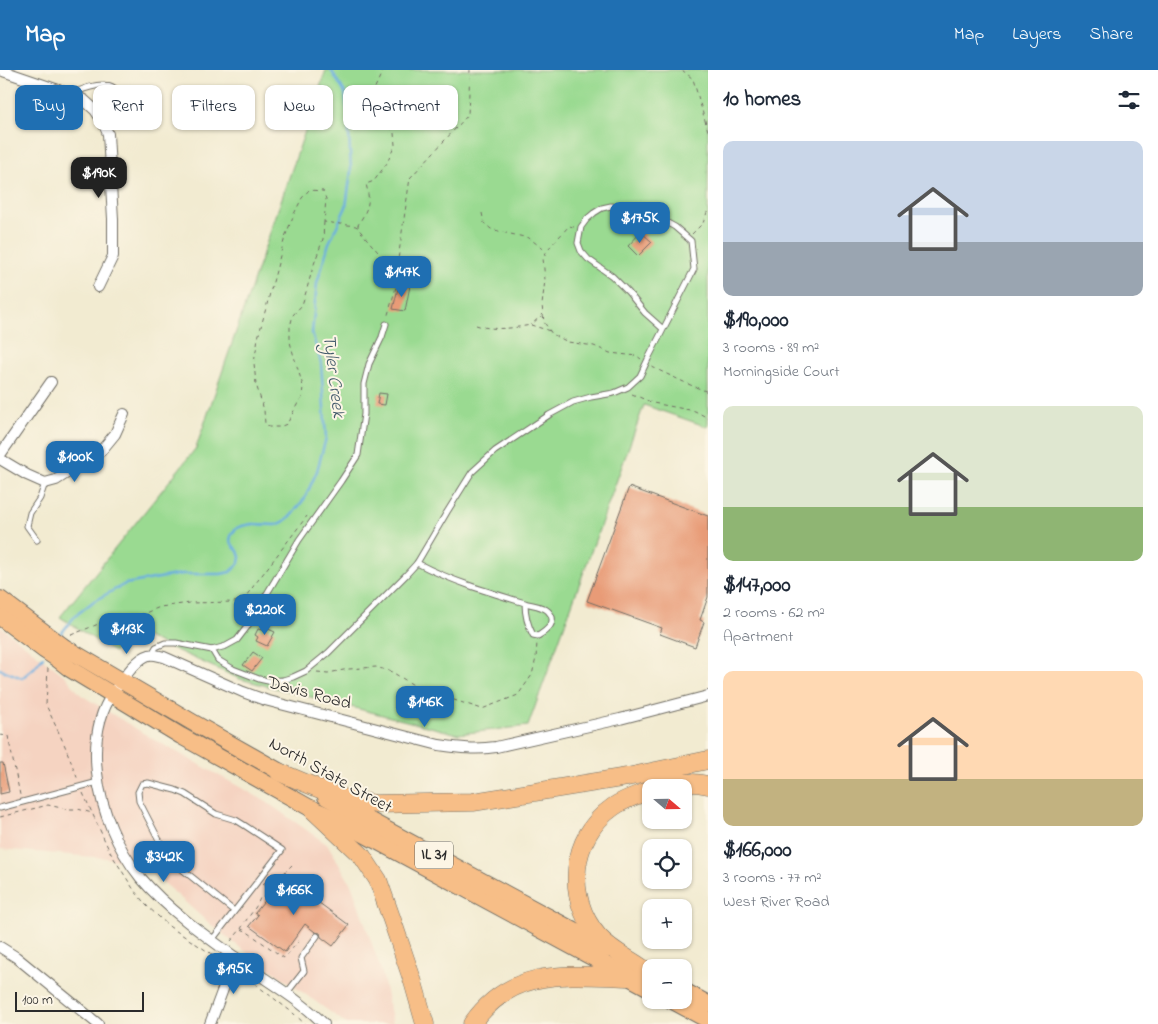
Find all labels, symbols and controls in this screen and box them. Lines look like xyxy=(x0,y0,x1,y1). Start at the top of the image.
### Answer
text: Map xyxy=(25,18,66,53)
text: Map xyxy=(954,22,984,48)
text: Layers xyxy=(1012,22,1062,48)
text: Share xyxy=(1090,22,1133,48)
chip: Buy xyxy=(15,85,83,130)
chip: Rent xyxy=(93,85,162,130)
chip: Filters xyxy=(172,85,255,130)
chip: New xyxy=(265,85,333,130)
chip: Apartment xyxy=(343,85,458,130)
text: 10 homes xyxy=(723,85,801,115)
icon: filters xyxy=(1115,86,1143,114)
pin: $190K xyxy=(64,156,134,199)
text: $190K xyxy=(82,161,116,185)
icon: home xyxy=(888,174,978,264)
pin: $175K xyxy=(605,202,675,244)
text: $175K xyxy=(621,206,659,230)
pin: $147K xyxy=(367,256,437,298)
text: $147K xyxy=(384,260,420,284)
text: $190,000 xyxy=(723,306,789,336)
water label: Tyler Creek xyxy=(314,333,352,420)
text: 3 rooms · 89 m² xyxy=(723,336,819,360)
text: Morningside Court xyxy=(723,360,840,384)
icon: home xyxy=(888,439,978,529)
pin: $100K xyxy=(40,440,110,483)
text: $100K xyxy=(57,445,93,469)
text: $147,000 xyxy=(723,571,791,601)
pin: $220K xyxy=(230,594,300,636)
text: $220K xyxy=(245,598,285,622)
text: 2 rooms · 62 m² xyxy=(723,601,825,625)
pin: $113K xyxy=(92,612,162,655)
text: $113K xyxy=(110,617,144,641)
text: Apartment xyxy=(723,625,793,649)
street label: Davis Road xyxy=(263,670,354,718)
pin: $146K xyxy=(390,686,460,728)
text: $146K xyxy=(407,690,443,714)
icon: home xyxy=(888,704,978,794)
street label: North State Street xyxy=(264,731,396,821)
north arrow xyxy=(642,779,692,829)
map controls xyxy=(642,779,692,1009)
text: $166,000 xyxy=(723,836,792,866)
button: locate xyxy=(642,839,692,889)
pin: $342K xyxy=(129,840,199,883)
road number: IL 31 xyxy=(415,842,453,868)
text: $342K xyxy=(145,845,183,869)
text: 3 rooms · 77 m² xyxy=(723,866,822,890)
pin: $166K xyxy=(259,874,329,916)
text: $166K xyxy=(276,878,312,902)
text: West River Road xyxy=(723,890,829,914)
button: + xyxy=(642,899,692,949)
pin: $195K xyxy=(199,952,269,995)
text: $195K xyxy=(216,957,252,981)
button: − xyxy=(642,959,692,1009)
scale bar xyxy=(15,989,144,1012)
text: 100 m xyxy=(22,990,53,1011)

